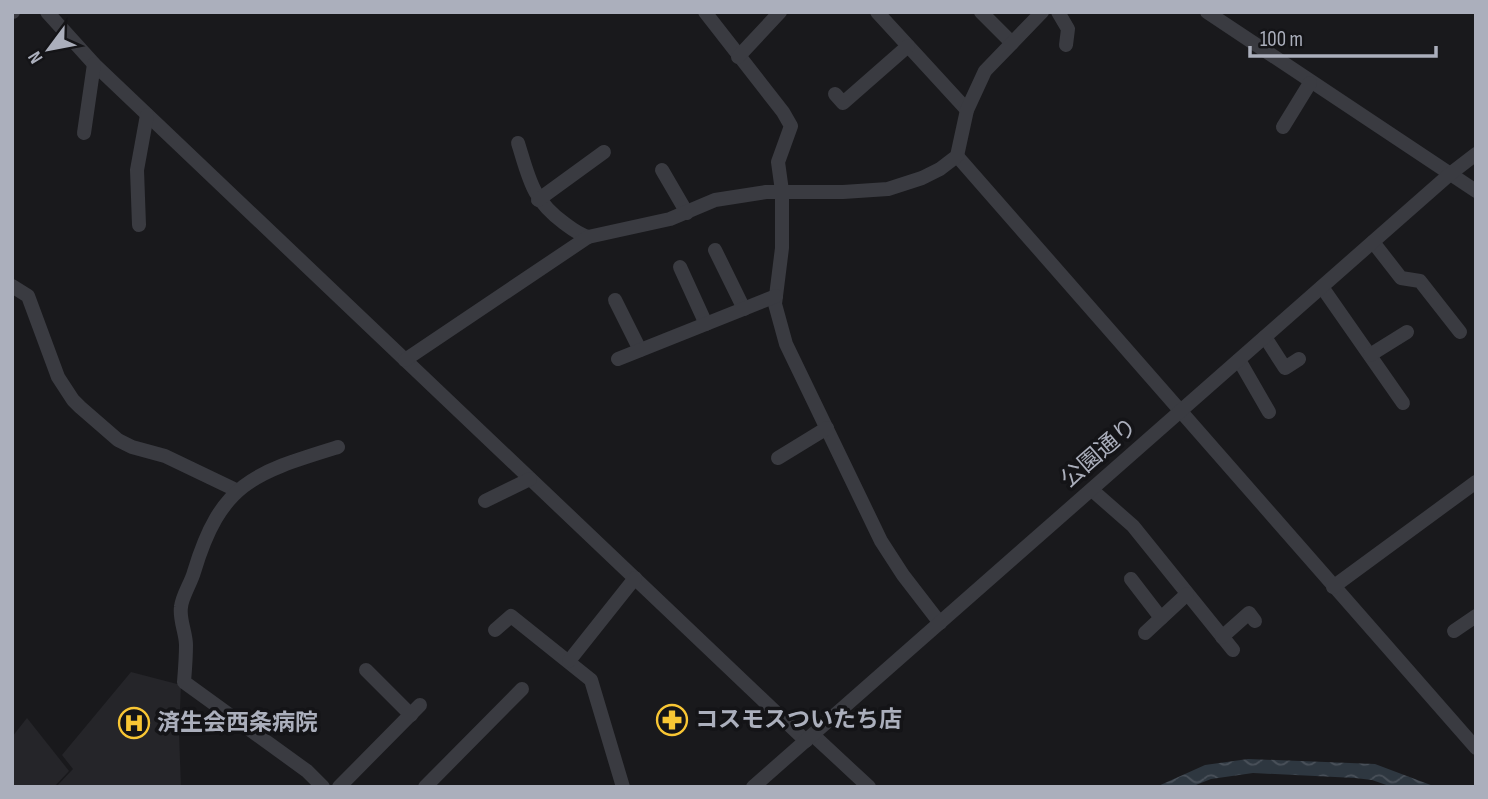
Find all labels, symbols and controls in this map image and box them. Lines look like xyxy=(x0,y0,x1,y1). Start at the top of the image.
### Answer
north arrow xyxy=(14,14,84,84)
scale bar xyxy=(1250,14,1436,58)
text: 100 m xyxy=(1260,27,1303,52)
text: N xyxy=(23,47,48,68)
street label: 公園通り xyxy=(1055,412,1143,494)
pharmacy icon: コスモスついたち店 xyxy=(655,703,689,737)
hospital icon: 済生会西条病院 xyxy=(117,706,151,740)
place label: コスモスついたち店 xyxy=(695,706,902,734)
place label: 済生会西条病院 xyxy=(157,709,318,737)

